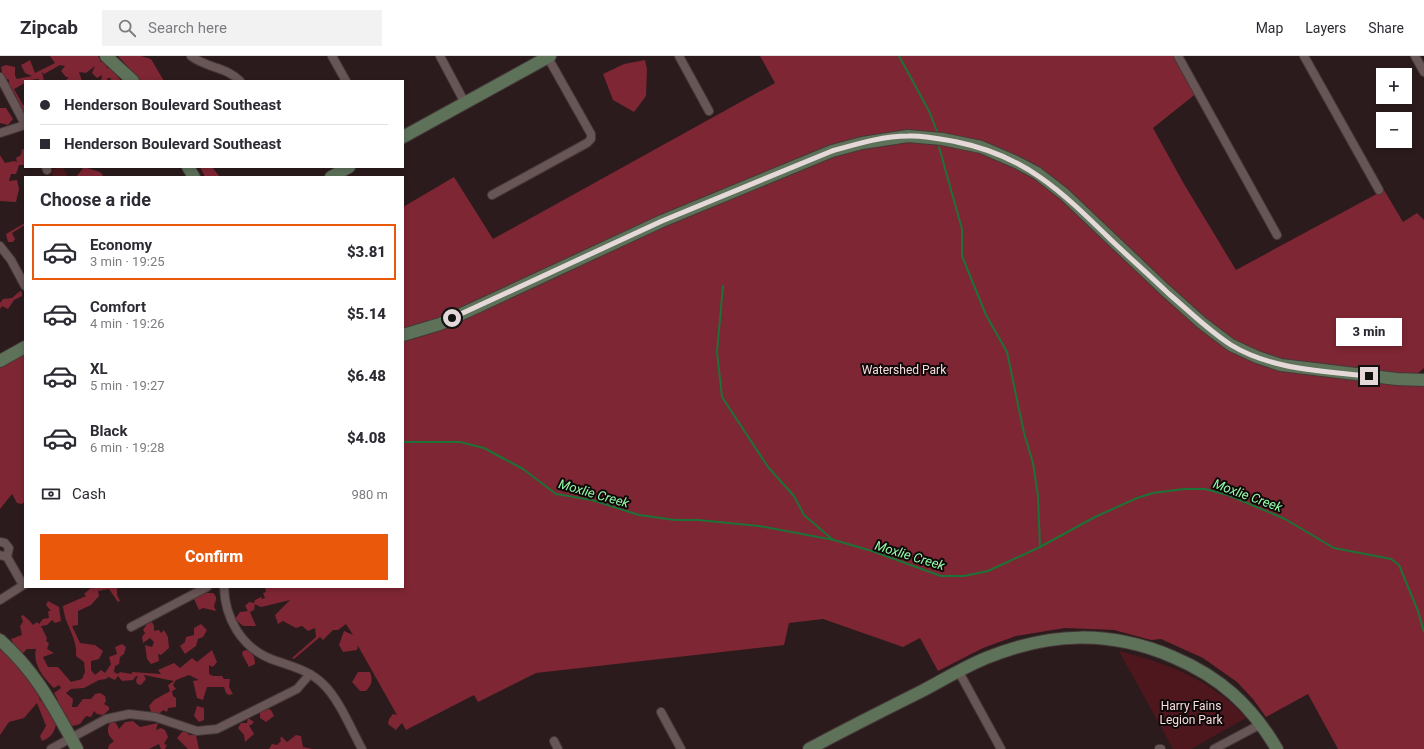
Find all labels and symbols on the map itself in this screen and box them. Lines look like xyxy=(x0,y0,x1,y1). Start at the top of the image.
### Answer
route start xyxy=(443,309,461,327)
callout: 3 min xyxy=(1336,318,1402,346)
park label: Watershed Park xyxy=(862,363,947,377)
route end xyxy=(1360,367,1378,385)
water label: Moxlie Creek xyxy=(557,476,631,511)
water label: Moxlie Creek xyxy=(1211,476,1285,515)
water label: Moxlie Creek xyxy=(873,538,947,573)
park label: Harry Fains Legion Park xyxy=(1159,699,1223,727)

